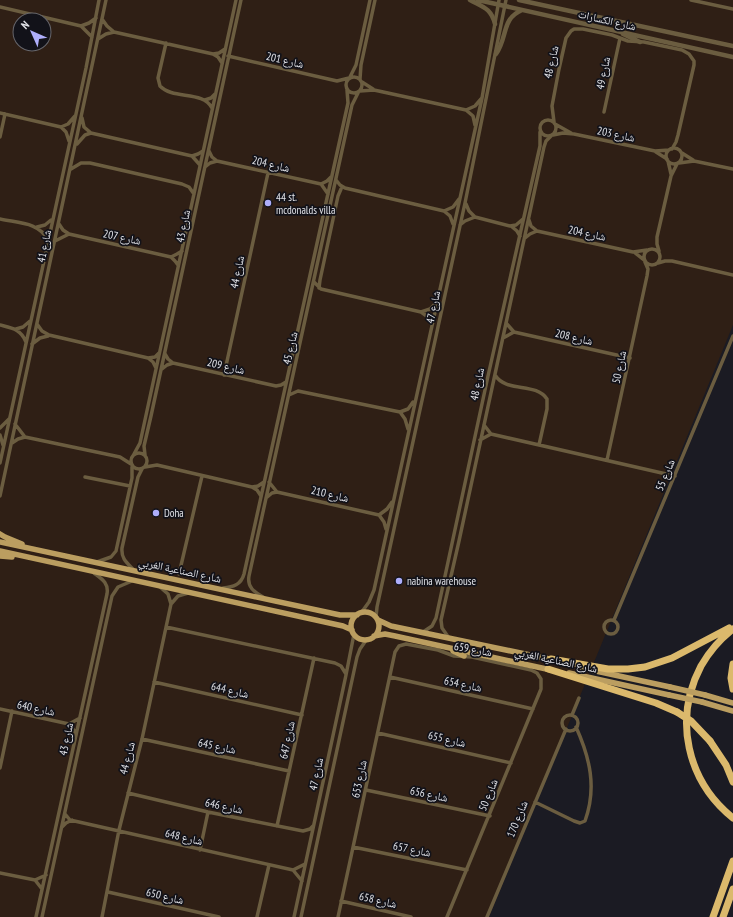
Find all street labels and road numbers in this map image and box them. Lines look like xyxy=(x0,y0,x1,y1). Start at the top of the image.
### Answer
street label: شارع الكسارات xyxy=(577,7,637,33)
street label: شارع 48 xyxy=(540,44,562,80)
street label: شارع 201 xyxy=(265,49,305,71)
street label: شارع 49 xyxy=(593,55,613,91)
street label: شارع 203 xyxy=(596,123,636,145)
street label: شارع 204 xyxy=(251,153,291,175)
street label: شارع 43 xyxy=(173,208,193,244)
street label: شارع 204 xyxy=(567,222,607,244)
street label: شارع 207 xyxy=(102,226,142,248)
street label: شارع 41 xyxy=(34,228,54,264)
street label: شارع 44 xyxy=(227,254,247,290)
street label: شارع 47 xyxy=(423,289,443,325)
street label: شارع 208 xyxy=(554,326,594,348)
street label: شارع 45 xyxy=(279,330,301,366)
street label: شارع 50 xyxy=(609,349,629,385)
street label: شارع 209 xyxy=(206,355,246,377)
street label: شارع 48 xyxy=(467,366,487,402)
street label: شارع 55 xyxy=(652,457,678,493)
street label: شارع 210 xyxy=(310,483,350,505)
street label: شارع الصناعية الغربي xyxy=(137,554,223,587)
street label: شارع 659 xyxy=(453,639,493,659)
street label: شارع الصناعية الغربي xyxy=(513,644,599,677)
street label: شارع 654 xyxy=(443,673,483,695)
street label: شارع 644 xyxy=(210,679,250,701)
street label: شارع 640 xyxy=(16,697,56,719)
street label: شارع 647 xyxy=(276,720,298,760)
street label: شارع 43 xyxy=(56,721,76,757)
street label: شارع 655 xyxy=(427,728,467,750)
street label: شارع 645 xyxy=(197,735,237,757)
street label: شارع 44 xyxy=(116,740,138,776)
street label: شارع 47 xyxy=(306,756,326,792)
street label: شارع 653 xyxy=(348,759,370,799)
street label: شارع 50 xyxy=(475,777,501,813)
street label: شارع 656 xyxy=(409,783,449,805)
street label: شارع 646 xyxy=(204,795,244,817)
street label: شارع 170 xyxy=(503,799,531,839)
street label: شارع 648 xyxy=(164,826,204,848)
street label: شارع 657 xyxy=(392,838,432,860)
street label: شارع 650 xyxy=(145,885,185,907)
street label: شارع 658 xyxy=(358,889,398,911)

